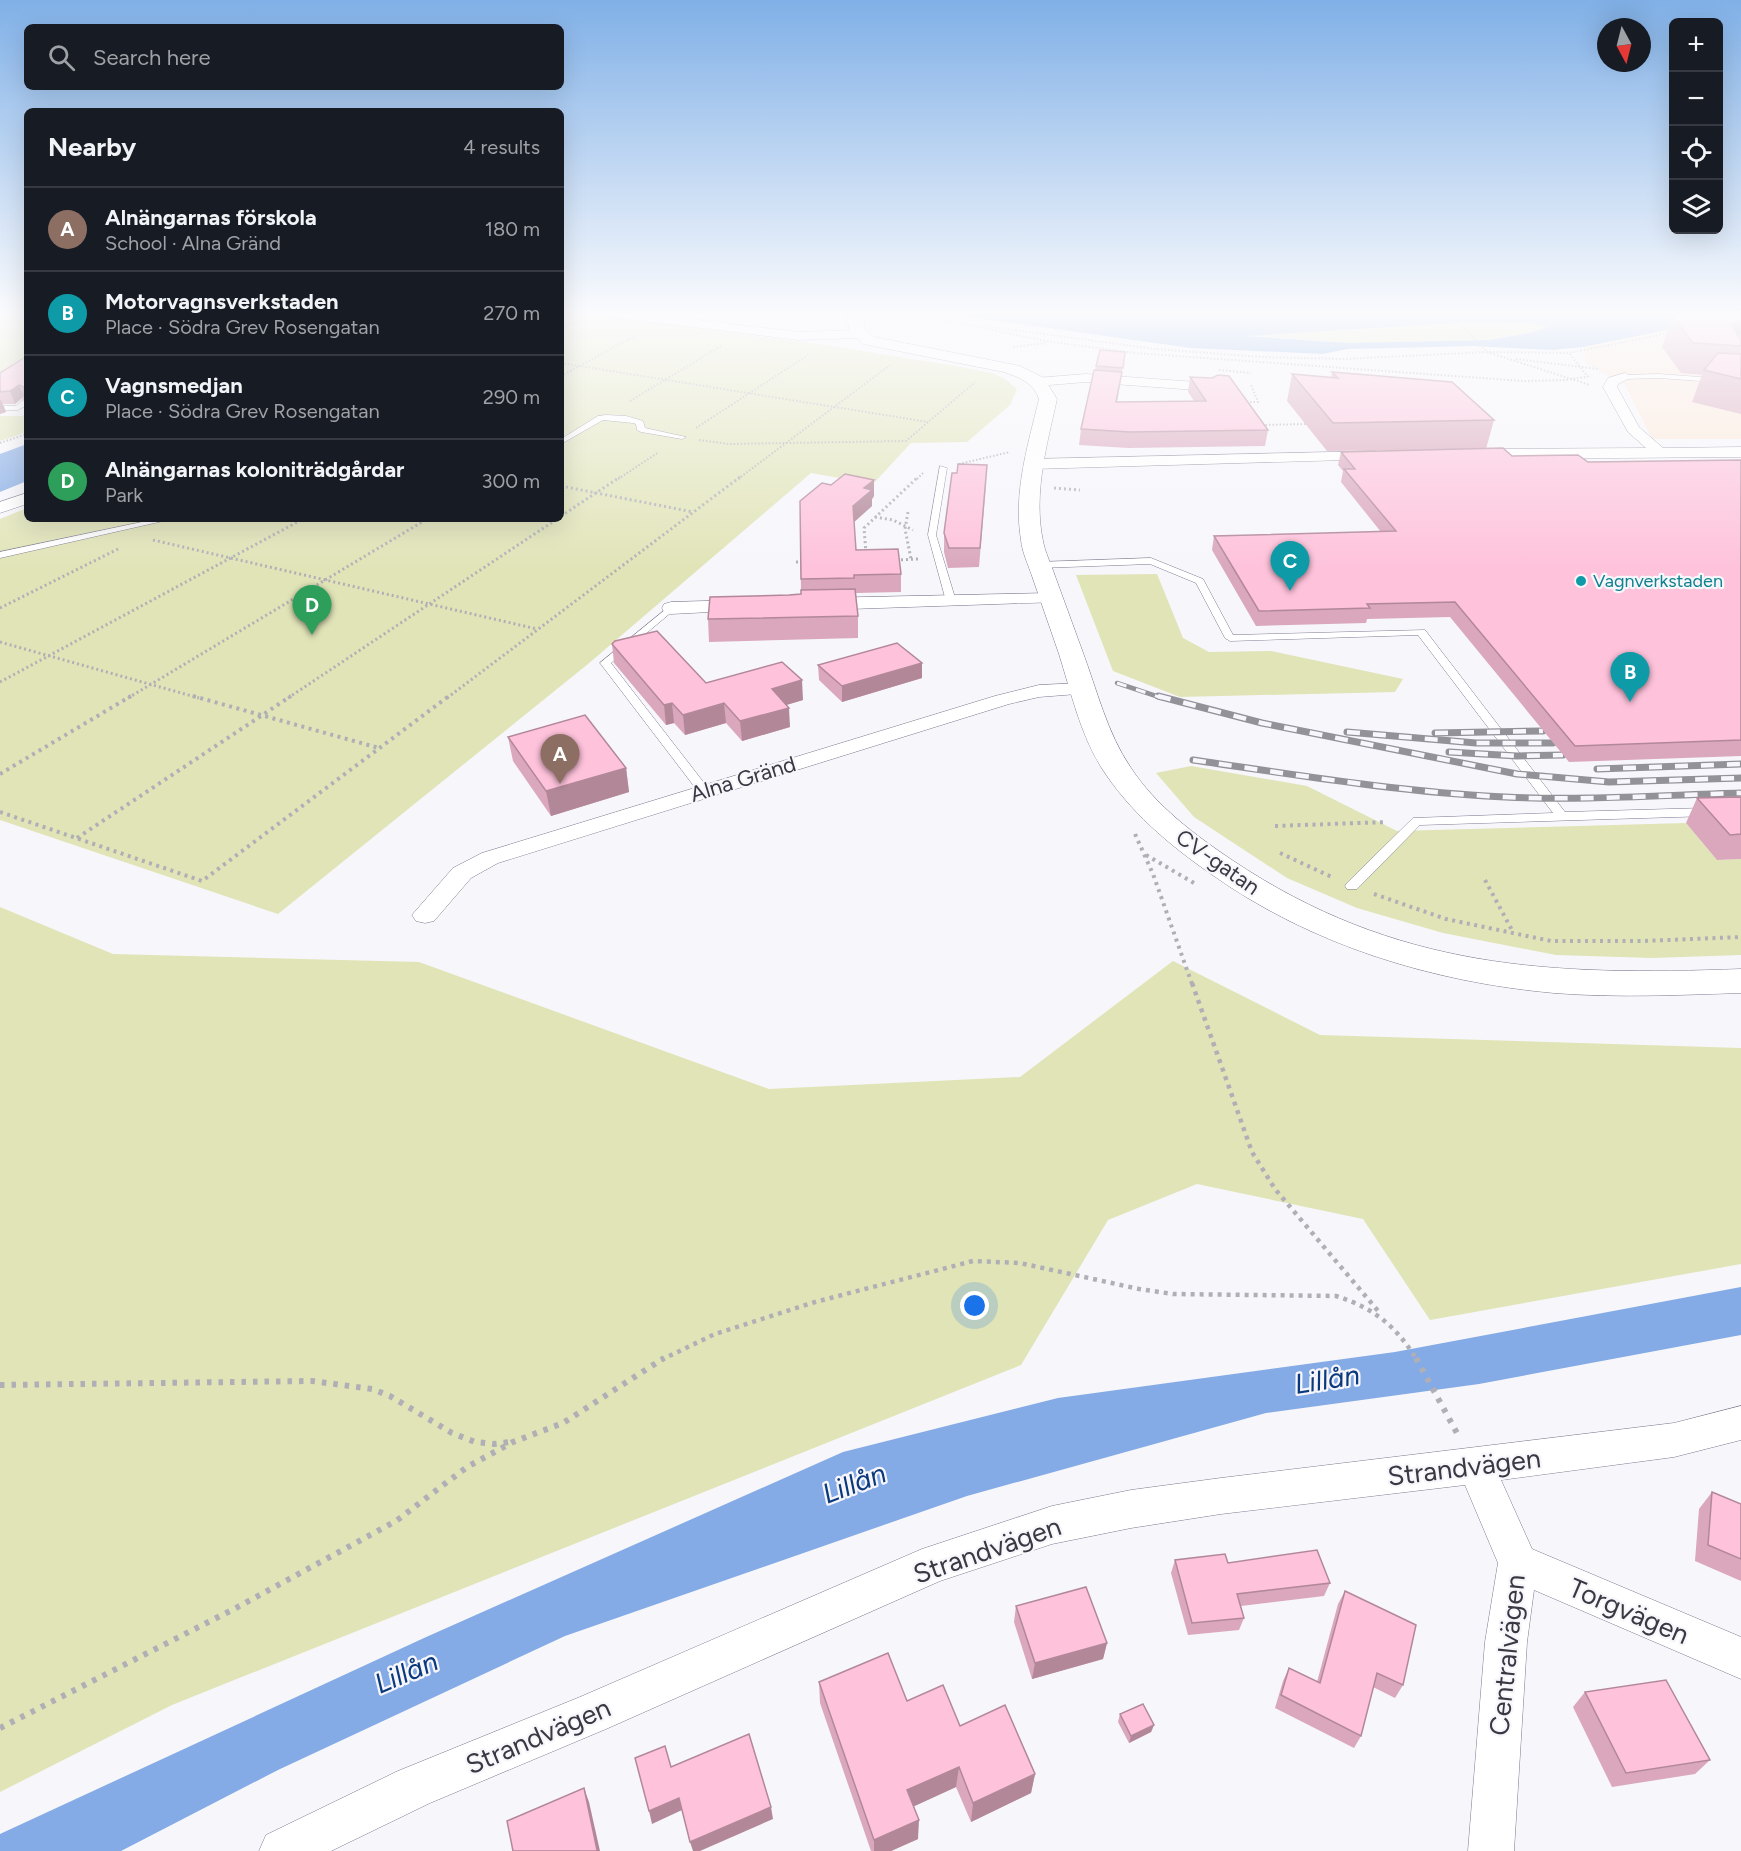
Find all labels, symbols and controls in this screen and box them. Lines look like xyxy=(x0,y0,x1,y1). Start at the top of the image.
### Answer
north arrow xyxy=(1597,18,1651,72)
map controls xyxy=(1669,18,1723,234)
button: + xyxy=(1669,18,1723,72)
search box xyxy=(24,24,564,90)
icon: search xyxy=(45,41,78,74)
text: Search here xyxy=(93,44,211,71)
button: − xyxy=(1669,72,1723,126)
button: locate xyxy=(1669,126,1723,180)
text: Nearby xyxy=(48,131,136,163)
text: 4 results xyxy=(463,135,540,159)
button: layers xyxy=(1669,180,1723,234)
text: Alnängarnas förskola xyxy=(105,204,317,231)
text: A xyxy=(60,217,75,241)
text: 180 m xyxy=(485,217,540,241)
text: School · Alna Gränd xyxy=(105,231,281,255)
text: Motorvagnsverkstaden xyxy=(105,288,339,315)
text: B xyxy=(61,301,74,325)
text: 270 m xyxy=(483,301,540,325)
text: Place · Södra Grev Rosengatan xyxy=(105,315,380,339)
text: Vagnsmedjan xyxy=(105,372,243,399)
text: C xyxy=(60,385,75,409)
text: 290 m xyxy=(483,385,540,409)
text: Place · Södra Grev Rosengatan xyxy=(105,399,380,423)
text: Alnängarnas koloniträdgårdar xyxy=(105,456,404,483)
text: D xyxy=(61,469,75,493)
text: 300 m xyxy=(482,469,540,493)
text: Park xyxy=(105,483,143,507)
pin: C xyxy=(1270,542,1310,591)
place label: Vagnverkstaden xyxy=(1593,570,1723,592)
marker: Vagnverkstaden xyxy=(1574,574,1588,588)
pin: D xyxy=(292,586,332,635)
pin: B xyxy=(1610,652,1650,702)
pin: A xyxy=(540,734,580,784)
street label: Alna Gränd xyxy=(687,750,799,808)
street label: CV-gatan xyxy=(1171,823,1265,901)
your location xyxy=(960,1291,989,1320)
water label: Lillån xyxy=(1292,1357,1362,1401)
street label: Strandvägen xyxy=(1386,1441,1542,1493)
water label: Lillån xyxy=(817,1455,891,1511)
street label: Strandvägen xyxy=(909,1509,1065,1591)
street label: Torgvägen xyxy=(1564,1571,1694,1651)
street label: Centralvägen xyxy=(1482,1573,1532,1737)
water label: Lillån xyxy=(369,1644,443,1700)
street label: Strandvägen xyxy=(461,1691,615,1781)

